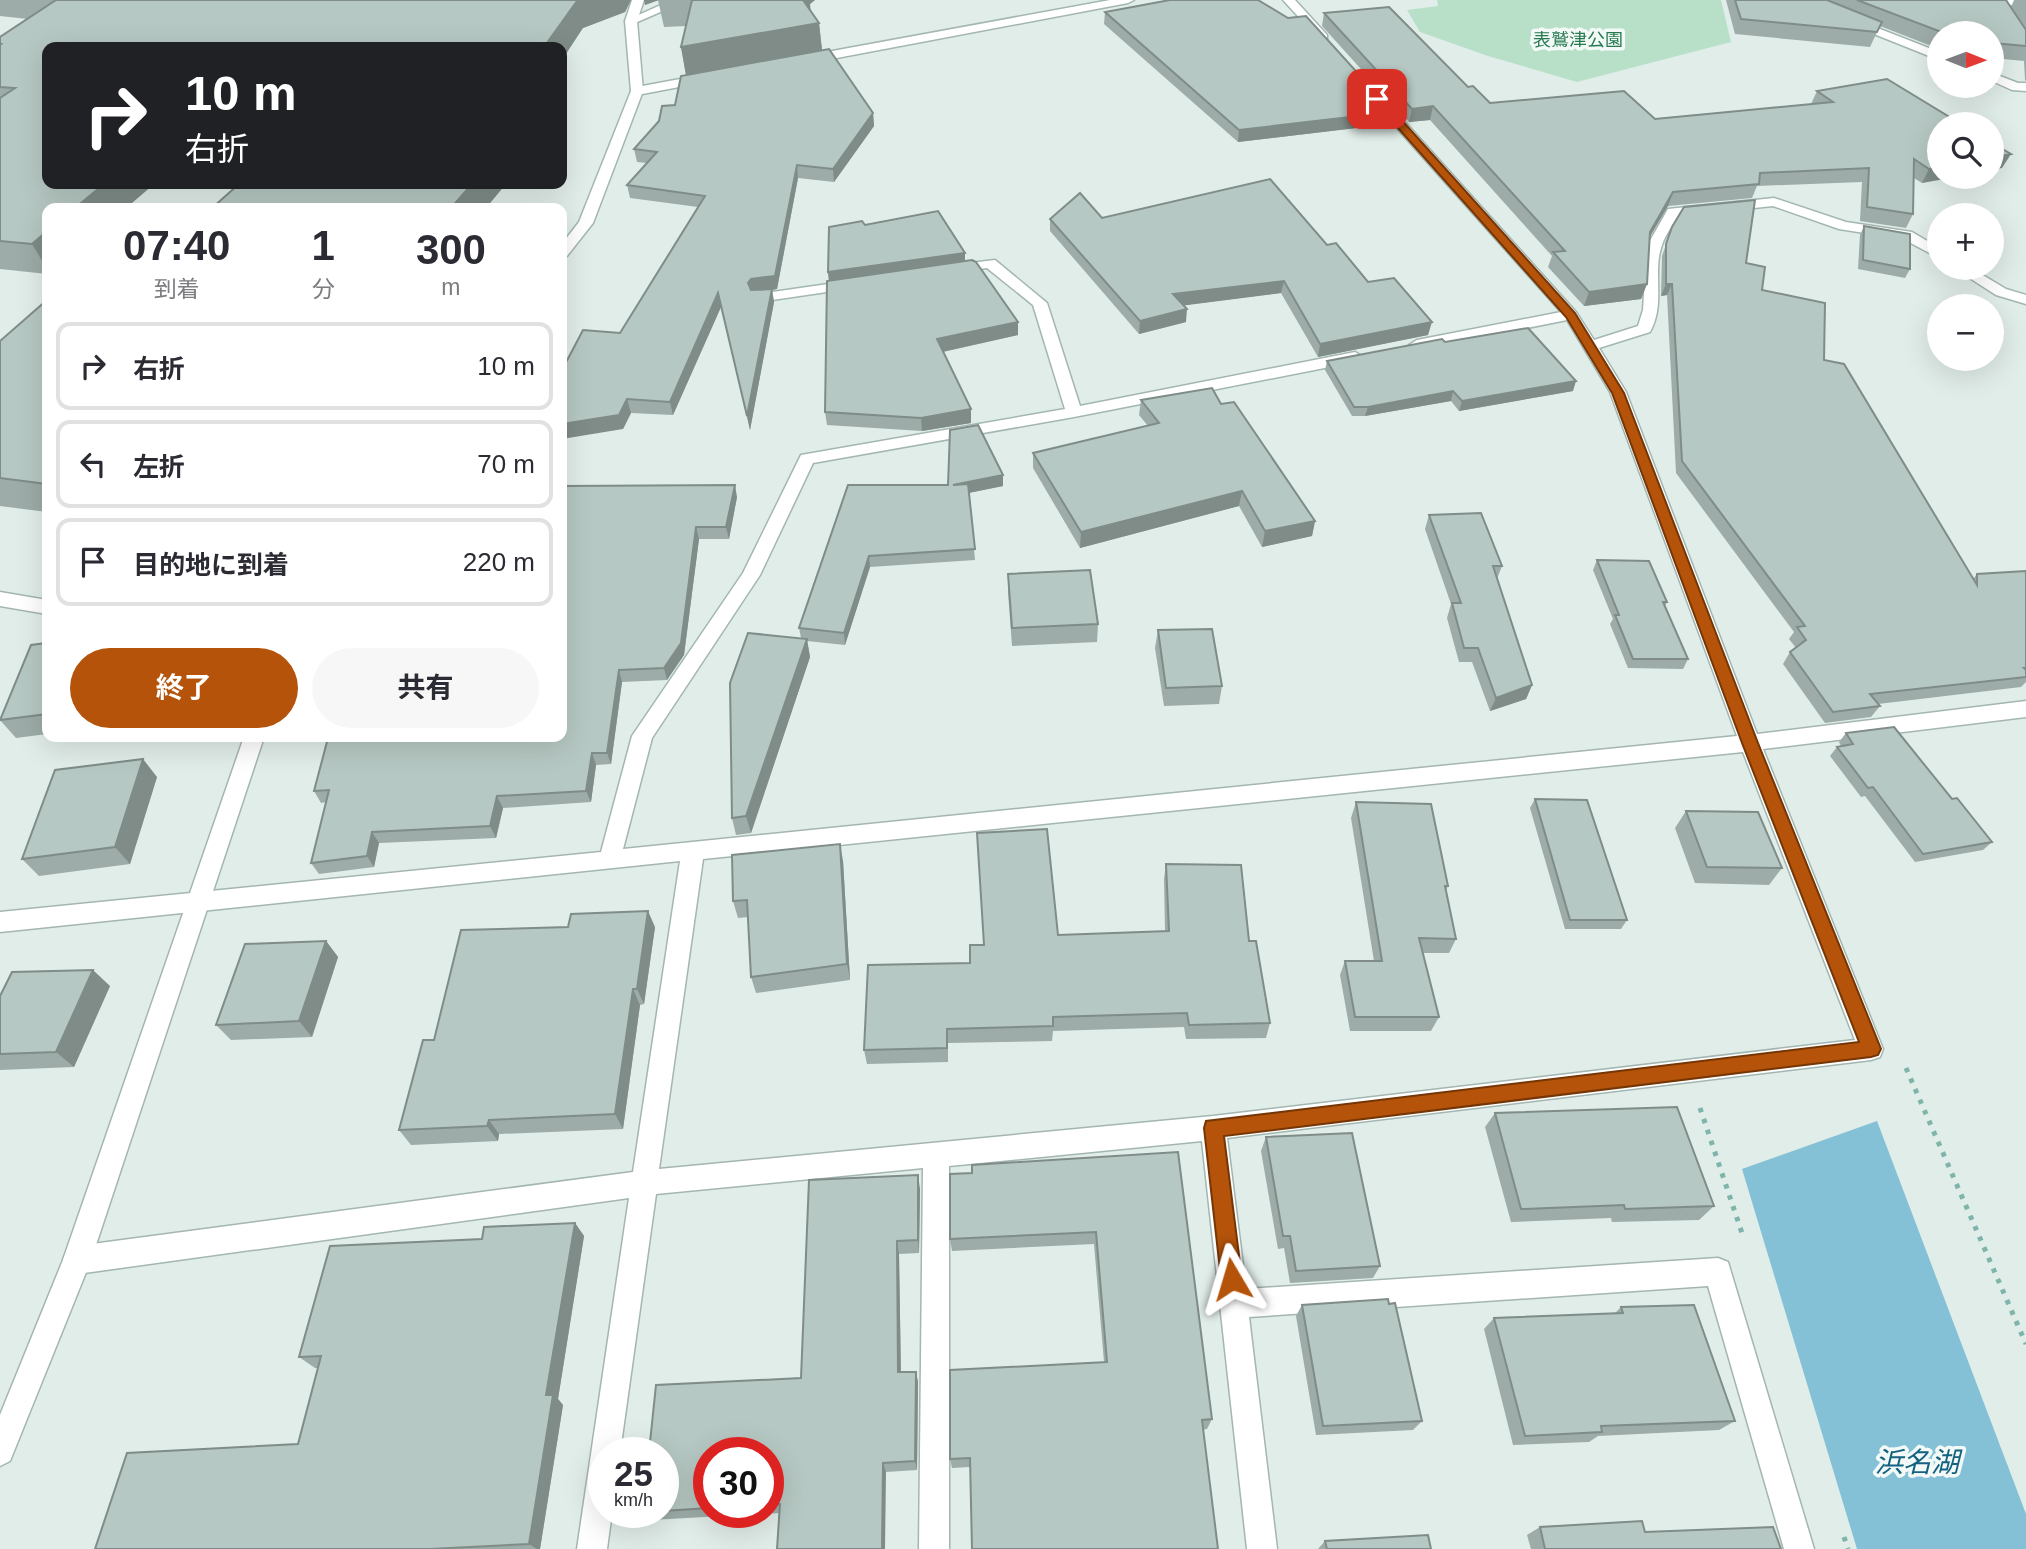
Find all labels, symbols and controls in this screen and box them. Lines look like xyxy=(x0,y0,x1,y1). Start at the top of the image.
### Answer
north arrow xyxy=(1927,21,2004,98)
map controls xyxy=(1927,21,2004,371)
park label: 表鷲津公園 xyxy=(1533,30,1623,50)
text: 10 m xyxy=(185,66,297,120)
pin xyxy=(1347,69,1407,129)
icon: right xyxy=(70,70,161,161)
icon: arrive xyxy=(1358,80,1396,118)
button: search xyxy=(1927,112,2004,189)
text: 右折 xyxy=(185,131,249,167)
button: + xyxy=(1927,203,2004,280)
text: 07:40 xyxy=(123,222,230,269)
text: 1 xyxy=(311,222,335,269)
text: 300 xyxy=(416,226,486,273)
text: m xyxy=(441,274,461,300)
text: 到着 xyxy=(154,276,200,302)
text: 分 xyxy=(312,276,335,302)
button: − xyxy=(1927,294,2004,371)
icon: right xyxy=(74,347,112,385)
text: 10 m xyxy=(477,351,535,381)
text: 右折 xyxy=(133,354,185,384)
icon: left xyxy=(74,445,112,483)
text: 70 m xyxy=(477,449,535,479)
text: 左折 xyxy=(133,452,185,482)
icon: arrive xyxy=(74,543,112,581)
text: 220 m xyxy=(463,547,535,577)
text: 目的地に到着 xyxy=(133,550,289,580)
button: 終了 xyxy=(70,648,298,728)
button: 共有 xyxy=(312,648,539,728)
position arrow xyxy=(1195,1242,1269,1316)
speed limit sign: 30 xyxy=(693,1437,784,1528)
water label: 浜名湖 xyxy=(1875,1447,1963,1478)
text: 25 xyxy=(614,1454,653,1493)
text: km/h xyxy=(614,1490,653,1510)

